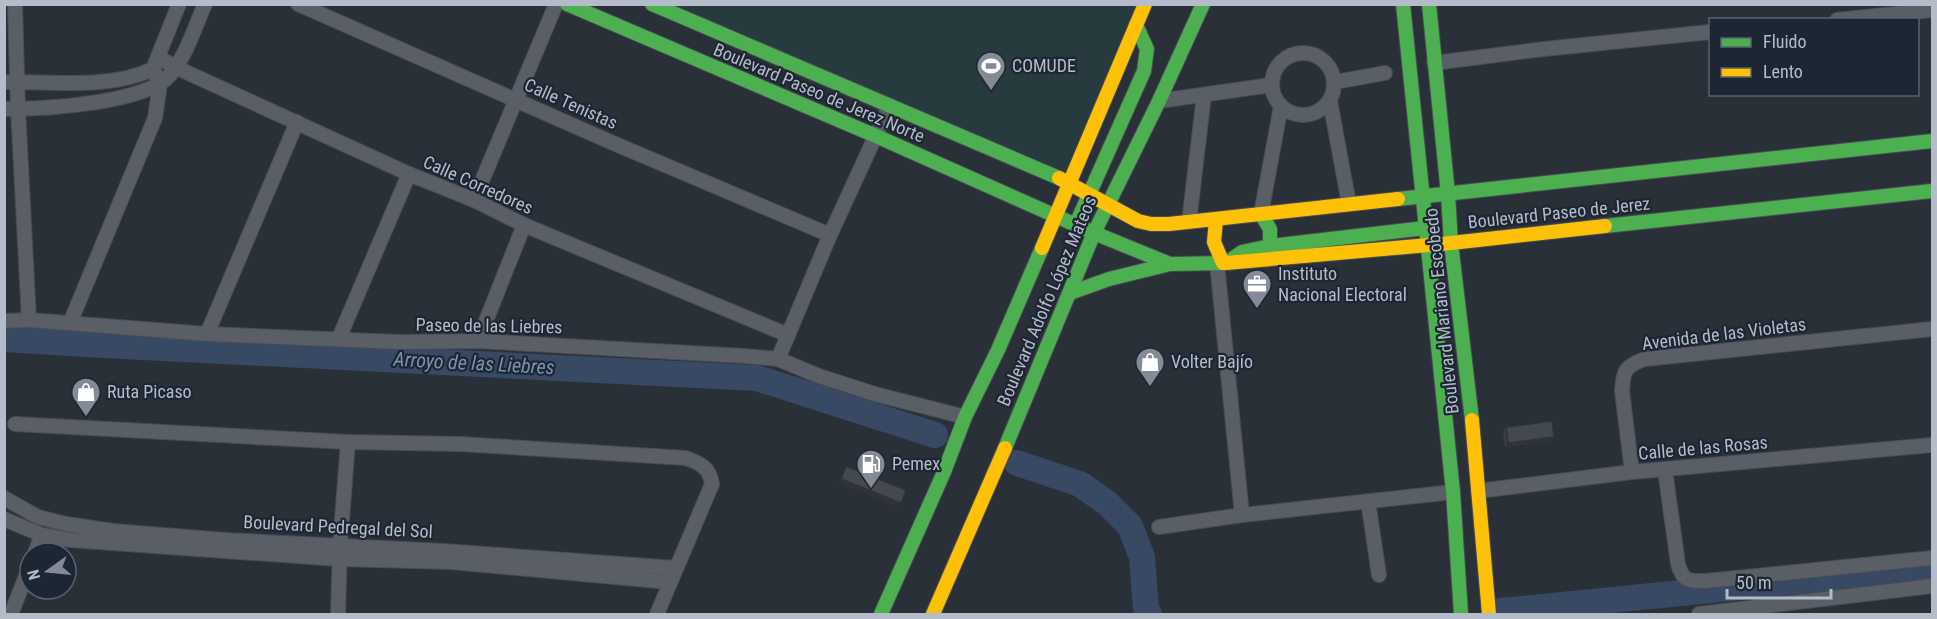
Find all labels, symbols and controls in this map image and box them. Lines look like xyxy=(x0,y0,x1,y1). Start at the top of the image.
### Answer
legend xyxy=(1709,18,1919,96)
text: Fluido xyxy=(1763,31,1807,52)
street label: Boulevard Paseo de Jerez Norte xyxy=(711,38,928,147)
sports icon: COMUDE xyxy=(975,50,1007,92)
place label: COMUDE xyxy=(1012,55,1076,76)
text: Lento xyxy=(1763,61,1803,82)
street label: Calle Tenistas xyxy=(521,74,621,133)
street label: Calle Corredores xyxy=(420,151,536,218)
street label: Boulevard Paseo de Jerez xyxy=(1467,192,1651,233)
street label: Boulevard Adolfo López Mateos xyxy=(993,193,1100,409)
street label: Boulevard Mariano Escobedo xyxy=(1420,207,1463,415)
place label: Instituto Nacional Electoral xyxy=(1278,263,1407,305)
office icon: Instituto Nacional Electoral xyxy=(1241,268,1273,310)
street label: Avenida de las Violetas xyxy=(1641,313,1807,354)
street label: Paseo de las Liebres xyxy=(415,314,563,337)
shop icon: Volter Bajío xyxy=(1134,346,1166,388)
water label: Arroyo de las Liebres xyxy=(392,347,555,379)
place label: Volter Bajío xyxy=(1171,351,1253,372)
shop icon: Ruta Picaso xyxy=(70,376,102,418)
place label: Ruta Picaso xyxy=(107,381,192,402)
street label: Calle de las Rosas xyxy=(1637,431,1769,464)
fuel station icon: Pemex xyxy=(855,448,887,490)
place label: Pemex xyxy=(892,453,940,474)
street label: Boulevard Pedregal del Sol xyxy=(243,511,433,542)
north arrow xyxy=(18,541,78,601)
scale bar xyxy=(1727,562,1830,600)
text: N xyxy=(24,568,44,582)
text: 50 m xyxy=(1736,572,1771,593)

